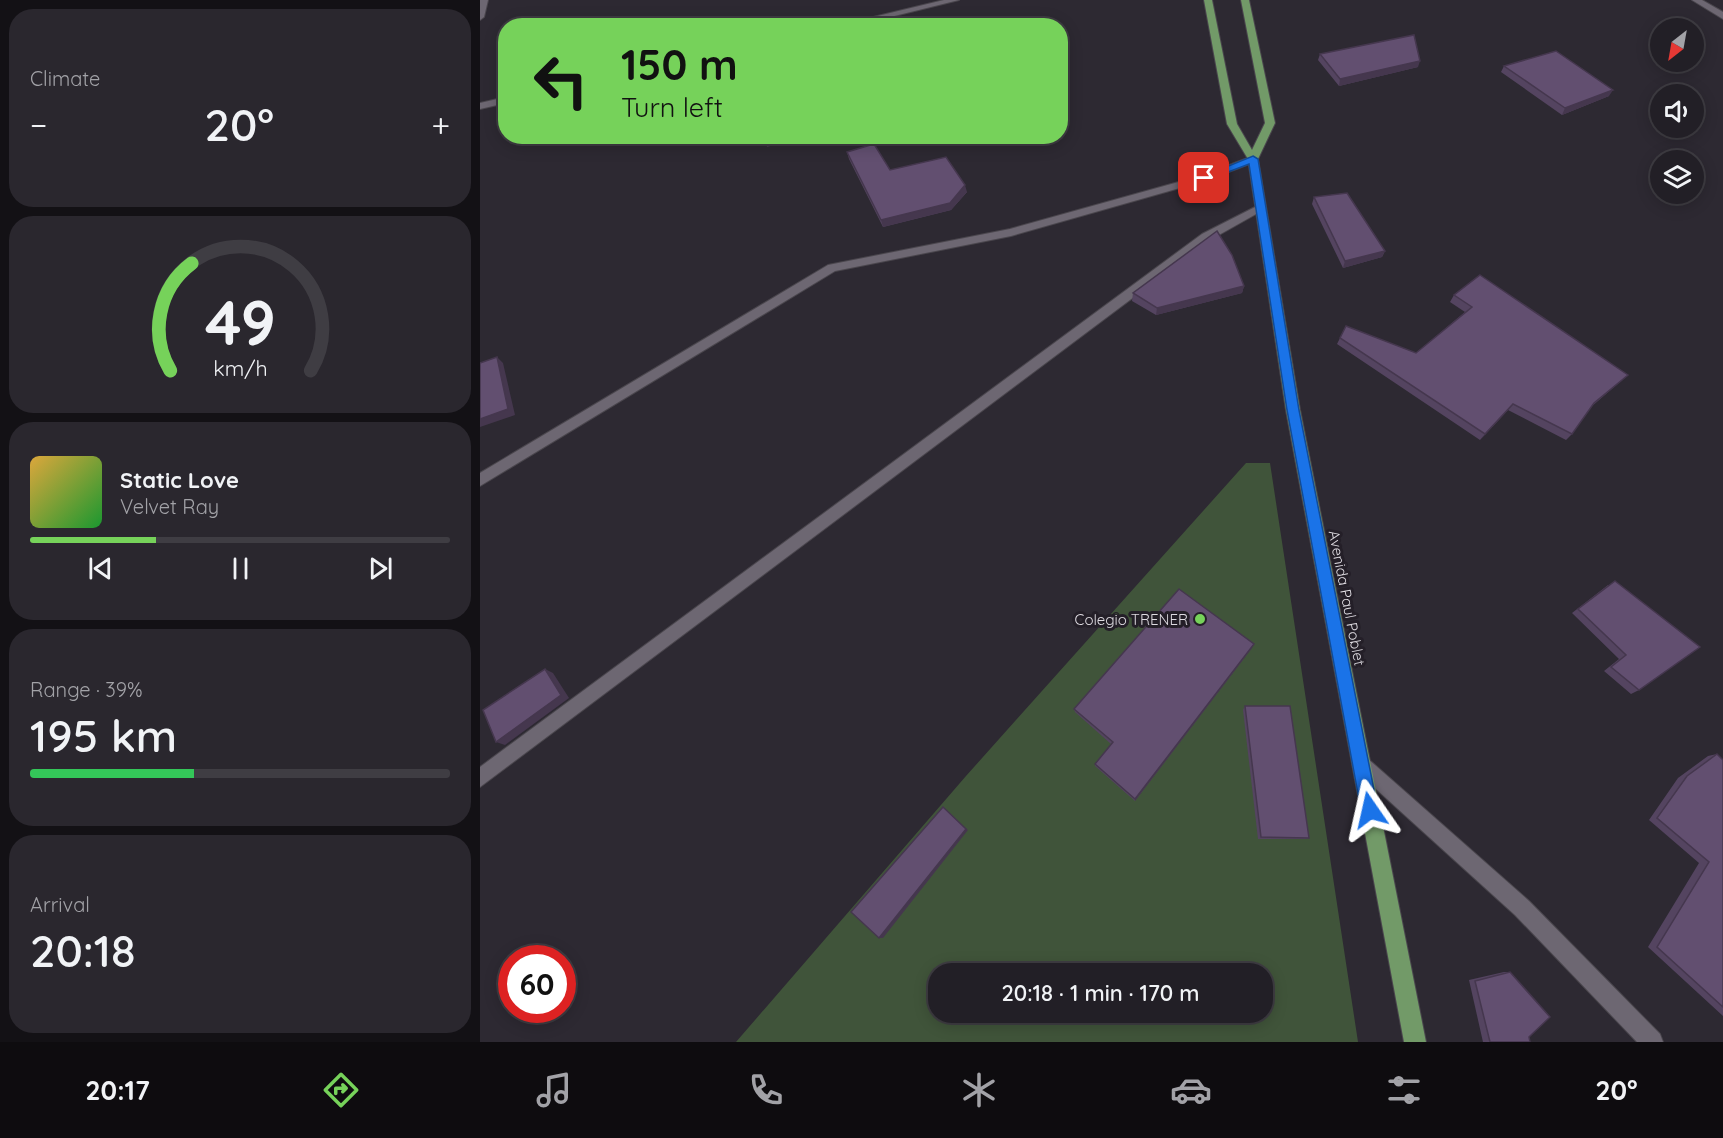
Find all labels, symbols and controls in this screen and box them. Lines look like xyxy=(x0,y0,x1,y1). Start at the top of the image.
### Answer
north arrow xyxy=(1650,18,1704,72)
map controls xyxy=(1650,18,1704,204)
text: 150 m xyxy=(621,38,738,91)
icon: left xyxy=(522,42,600,120)
text: Climate xyxy=(30,66,100,91)
button: sound xyxy=(1650,84,1704,138)
text: Turn left xyxy=(621,90,723,124)
text: 20° xyxy=(205,96,274,152)
text: − xyxy=(30,104,47,145)
text: + xyxy=(431,104,450,145)
button: layers xyxy=(1650,150,1704,204)
pin xyxy=(1178,152,1229,203)
icon: arrive xyxy=(1187,161,1220,194)
text: 49 xyxy=(205,284,275,362)
text: km/h xyxy=(213,356,267,382)
text: Static Love xyxy=(120,466,239,494)
text: Velvet Ray xyxy=(120,494,219,519)
street label: Avenida Paul Poblet xyxy=(1325,529,1369,667)
icon: previous xyxy=(84,552,117,585)
icon: pause xyxy=(224,552,257,585)
icon: next xyxy=(364,552,397,585)
place label: Colegio TRENER xyxy=(1075,610,1188,629)
marker: Colegio TRENER xyxy=(1193,612,1207,626)
text: Range · 39% xyxy=(30,677,143,702)
text: 195 km xyxy=(30,707,177,763)
position arrow xyxy=(1338,778,1402,842)
text: Arrival xyxy=(30,892,90,917)
text: 20:18 xyxy=(30,922,135,978)
speed limit sign: 60 xyxy=(498,945,576,1023)
text: 20:18 · 1 min · 170 m xyxy=(1001,979,1200,1007)
icon: directions xyxy=(320,1069,362,1111)
icon: music xyxy=(533,1069,575,1111)
icon: phone xyxy=(745,1069,787,1111)
icon: climate xyxy=(958,1069,1000,1111)
icon: car xyxy=(1170,1069,1212,1111)
icon: filters xyxy=(1383,1069,1425,1111)
text: 20:17 xyxy=(85,1073,150,1107)
text: 20° xyxy=(1595,1073,1638,1107)

